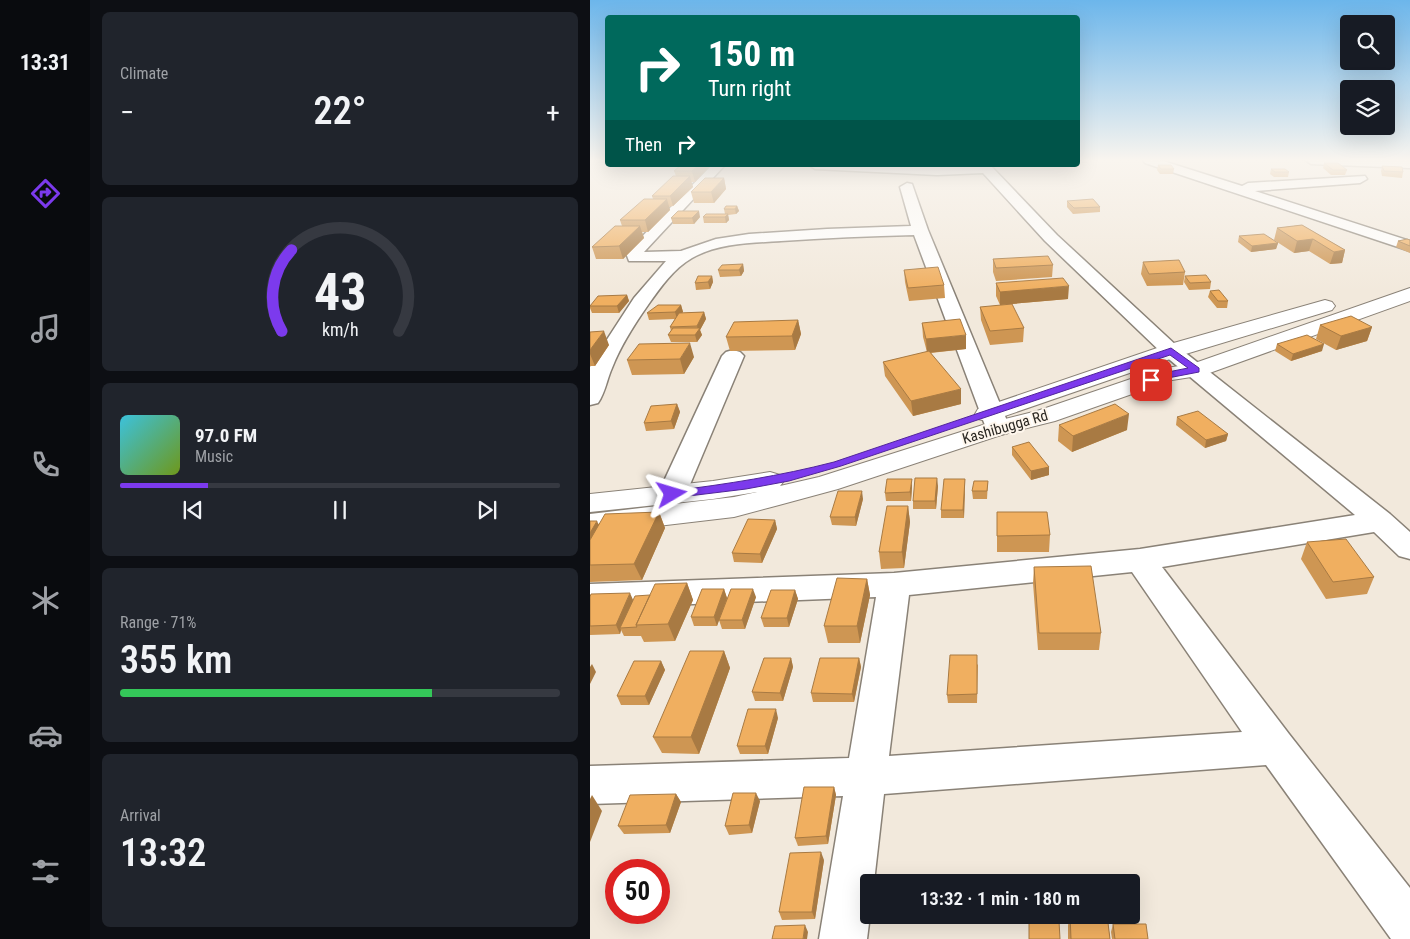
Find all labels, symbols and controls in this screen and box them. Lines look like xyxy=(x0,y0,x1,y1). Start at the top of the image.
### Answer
map controls xyxy=(1340,15,1395,135)
button: search xyxy=(1340,15,1395,70)
text: 150 m xyxy=(708,34,795,75)
icon: right xyxy=(625,35,690,100)
text: 13:31 xyxy=(20,50,70,75)
text: Climate xyxy=(120,64,168,83)
text: Turn right xyxy=(708,76,791,101)
button: layers xyxy=(1340,80,1395,135)
text: 22° xyxy=(314,89,366,133)
text: − xyxy=(120,96,134,129)
text: + xyxy=(546,96,560,129)
icon: right xyxy=(672,130,700,158)
text: Then xyxy=(625,133,662,156)
icon: directions xyxy=(28,176,63,211)
text: 43 xyxy=(314,262,366,323)
icon: music xyxy=(28,311,63,346)
text: km/h xyxy=(322,319,358,340)
pin xyxy=(1130,359,1172,401)
icon: arrive xyxy=(1137,366,1165,394)
street label: Kashibugga Rd xyxy=(960,406,1050,448)
text: 97.0 FM xyxy=(195,424,257,447)
icon: phone xyxy=(28,447,63,482)
text: Music xyxy=(195,447,233,466)
position arrow xyxy=(645,467,697,519)
icon: previous xyxy=(179,496,207,524)
icon: pause xyxy=(326,496,354,524)
icon: next xyxy=(473,496,501,524)
icon: climate xyxy=(28,583,63,618)
text: Range · 71% xyxy=(120,613,196,632)
text: 355 km xyxy=(120,638,232,682)
icon: car xyxy=(28,718,63,753)
text: Arrival xyxy=(120,806,161,825)
text: 13:32 xyxy=(120,831,206,875)
icon: filters xyxy=(28,854,63,889)
speed limit sign: 50 xyxy=(605,859,670,924)
text: 13:32 · 1 min · 180 m xyxy=(920,887,1080,910)

